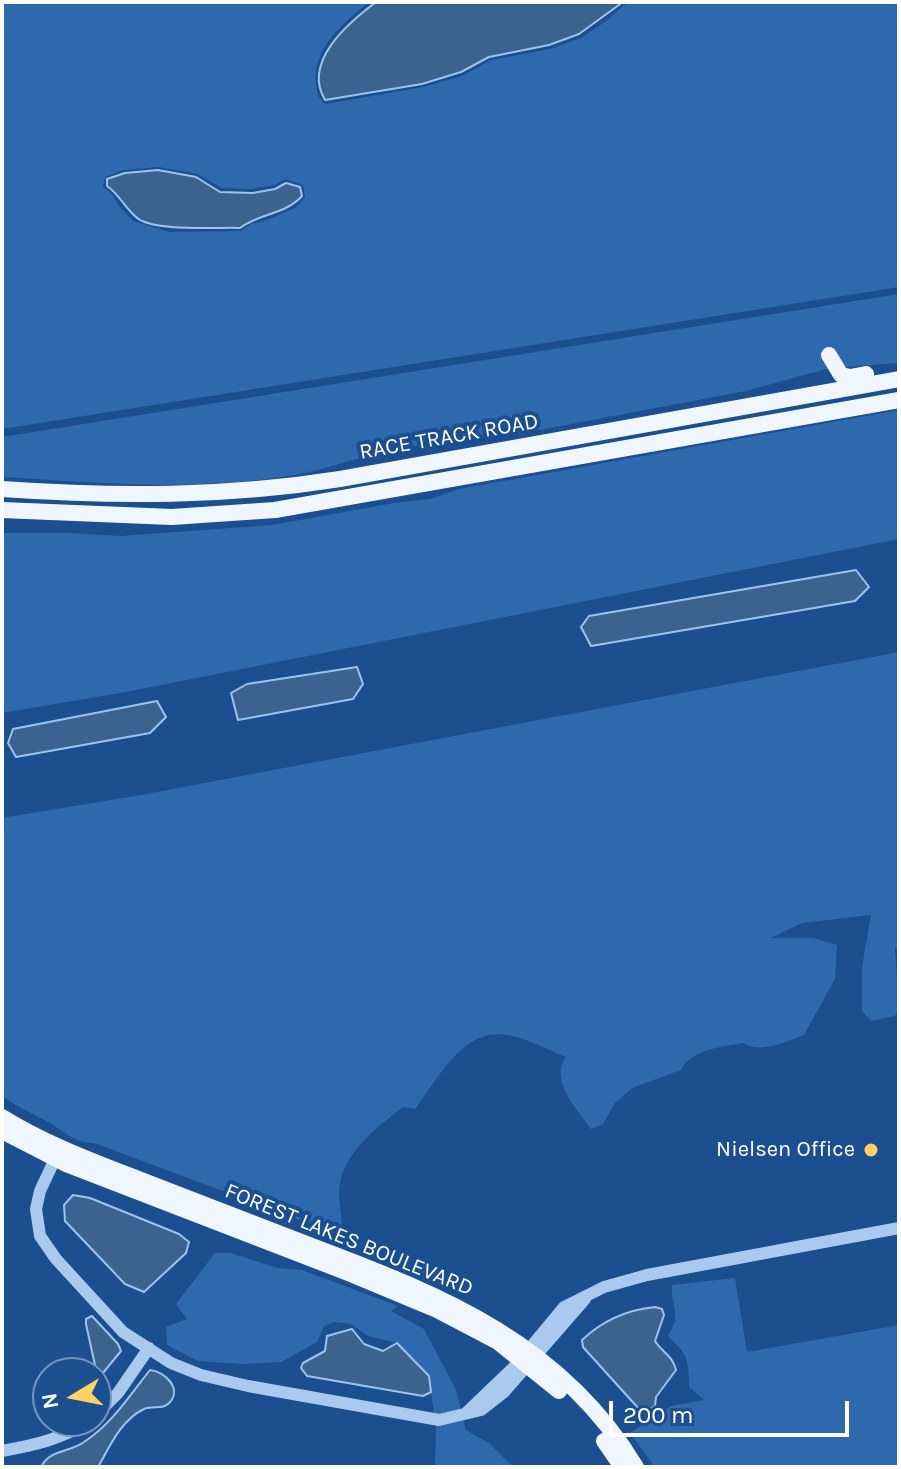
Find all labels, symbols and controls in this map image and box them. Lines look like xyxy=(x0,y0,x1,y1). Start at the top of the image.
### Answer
street label: RACE TRACK ROAD xyxy=(357,408,541,466)
place label: Nielsen Office xyxy=(716,1137,855,1163)
marker: Nielsen Office xyxy=(862,1141,880,1159)
street label: FOREST LAKES BOULEVARD xyxy=(221,1178,477,1302)
north arrow xyxy=(32,1357,112,1437)
scale bar xyxy=(613,1385,853,1435)
text: N xyxy=(36,1391,65,1411)
text: 200 m xyxy=(623,1401,694,1429)

